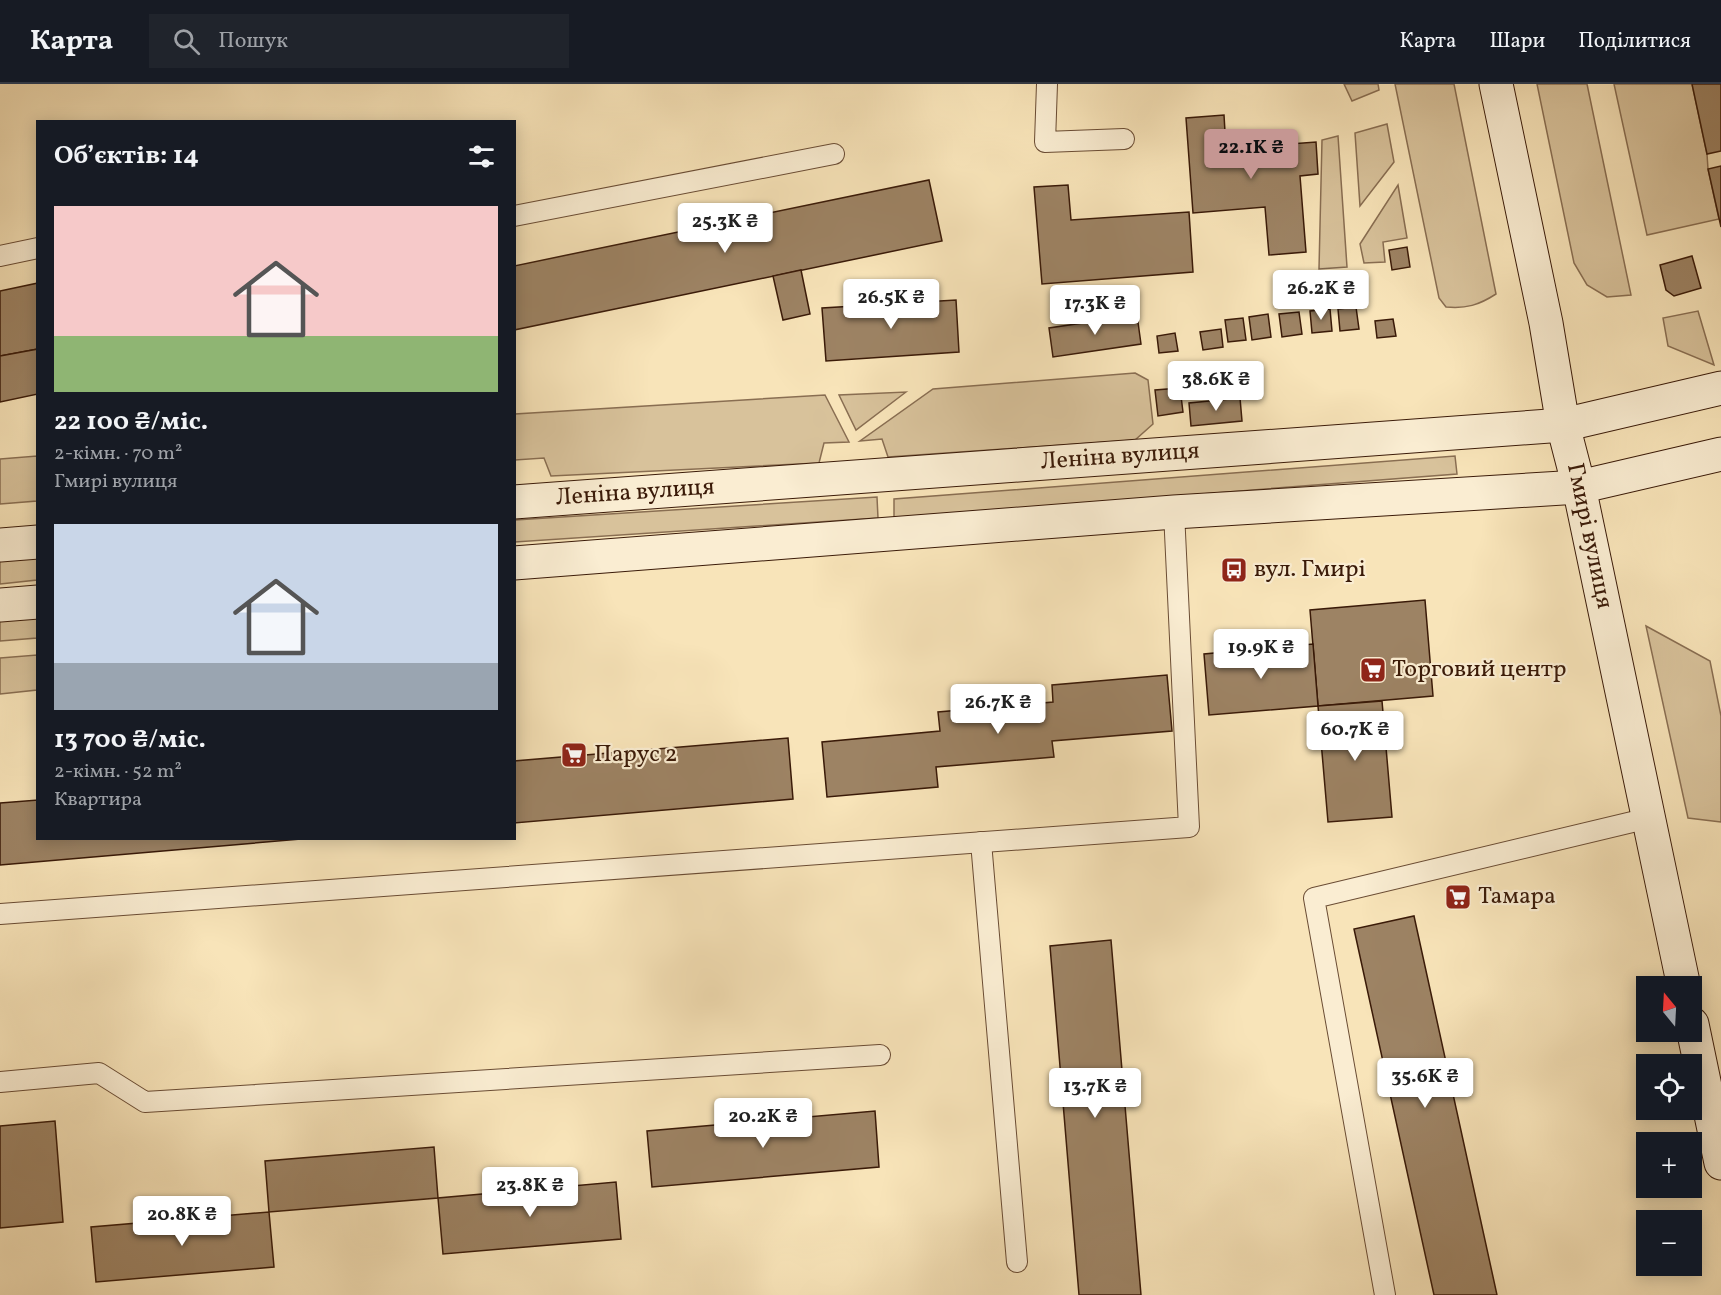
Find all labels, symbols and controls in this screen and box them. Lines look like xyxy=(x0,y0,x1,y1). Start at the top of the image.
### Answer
search box xyxy=(149,14,569,68)
text: Карта xyxy=(30,22,113,61)
icon: search xyxy=(170,25,203,58)
text: Пошук xyxy=(218,26,288,57)
text: Карта xyxy=(1399,27,1456,56)
text: Шари xyxy=(1489,27,1545,56)
text: Поділитися xyxy=(1578,27,1691,56)
pin: 22.1K ₴ xyxy=(1196,129,1306,180)
text: 22.1K ₴ xyxy=(1218,134,1284,162)
text: Об’єктів: 14 xyxy=(54,138,199,174)
icon: filters xyxy=(465,140,498,173)
pin: 25.3K ₴ xyxy=(670,203,780,254)
text: 25.3K ₴ xyxy=(692,208,758,236)
icon: home xyxy=(222,245,330,353)
pin: 26.2K ₴ xyxy=(1266,270,1376,321)
text: 26.2K ₴ xyxy=(1287,275,1355,303)
pin: 26.5K ₴ xyxy=(836,279,946,330)
text: 26.5K ₴ xyxy=(857,284,925,312)
pin: 17.3K ₴ xyxy=(1040,285,1150,336)
text: 17.3K ₴ xyxy=(1064,290,1126,318)
pin: 38.6K ₴ xyxy=(1161,361,1271,412)
text: 38.6K ₴ xyxy=(1182,366,1250,394)
text: 22 100 ₴/міс. xyxy=(54,404,208,440)
street label: Леніна вулиця xyxy=(1039,434,1201,480)
text: 2-кімн. · 70 m² xyxy=(54,440,182,468)
street label: Гмирі вулиця xyxy=(1557,460,1621,612)
text: Гмирі вулиця xyxy=(54,468,177,496)
street label: Леніна вулиця xyxy=(554,470,716,516)
place label: вул. Гмирi xyxy=(1254,553,1366,587)
bus stop icon: вул. Гмирi xyxy=(1219,555,1249,585)
icon: home xyxy=(222,563,330,671)
pin: 19.9K ₴ xyxy=(1206,629,1316,680)
text: 19.9K ₴ xyxy=(1228,634,1294,662)
place label: Торговий центр xyxy=(1392,653,1567,687)
supermarket icon: Торговий центр xyxy=(1358,655,1388,685)
pin: 26.7K ₴ xyxy=(943,684,1053,735)
text: 26.7K ₴ xyxy=(964,689,1032,717)
pin: 60.7K ₴ xyxy=(1300,711,1410,762)
text: 60.7K ₴ xyxy=(1321,716,1389,744)
text: 13 700 ₴/міс. xyxy=(54,722,206,758)
place label: Парус 2 xyxy=(594,738,678,772)
supermarket icon: Парус 2 xyxy=(559,740,589,770)
text: 2-кімн. · 52 m² xyxy=(54,758,182,786)
text: Квартира xyxy=(54,786,142,814)
place label: Тамара xyxy=(1478,880,1556,914)
supermarket icon: Тамара xyxy=(1443,882,1473,912)
north arrow xyxy=(1636,976,1702,1042)
map controls xyxy=(1636,976,1702,1276)
button: locate xyxy=(1636,1054,1702,1120)
pin: 35.6K ₴ xyxy=(1370,1058,1480,1109)
text: 35.6K ₴ xyxy=(1391,1063,1459,1091)
pin: 13.7K ₴ xyxy=(1040,1068,1150,1119)
text: 13.7K ₴ xyxy=(1063,1073,1127,1101)
pin: 20.2K ₴ xyxy=(708,1098,818,1149)
text: 20.2K ₴ xyxy=(728,1103,798,1131)
button: + xyxy=(1636,1132,1702,1198)
pin: 23.8K ₴ xyxy=(475,1167,585,1218)
text: 23.8K ₴ xyxy=(496,1172,564,1200)
pin: 20.8K ₴ xyxy=(127,1196,237,1247)
text: 20.8K ₴ xyxy=(147,1201,217,1229)
button: − xyxy=(1636,1210,1702,1276)

